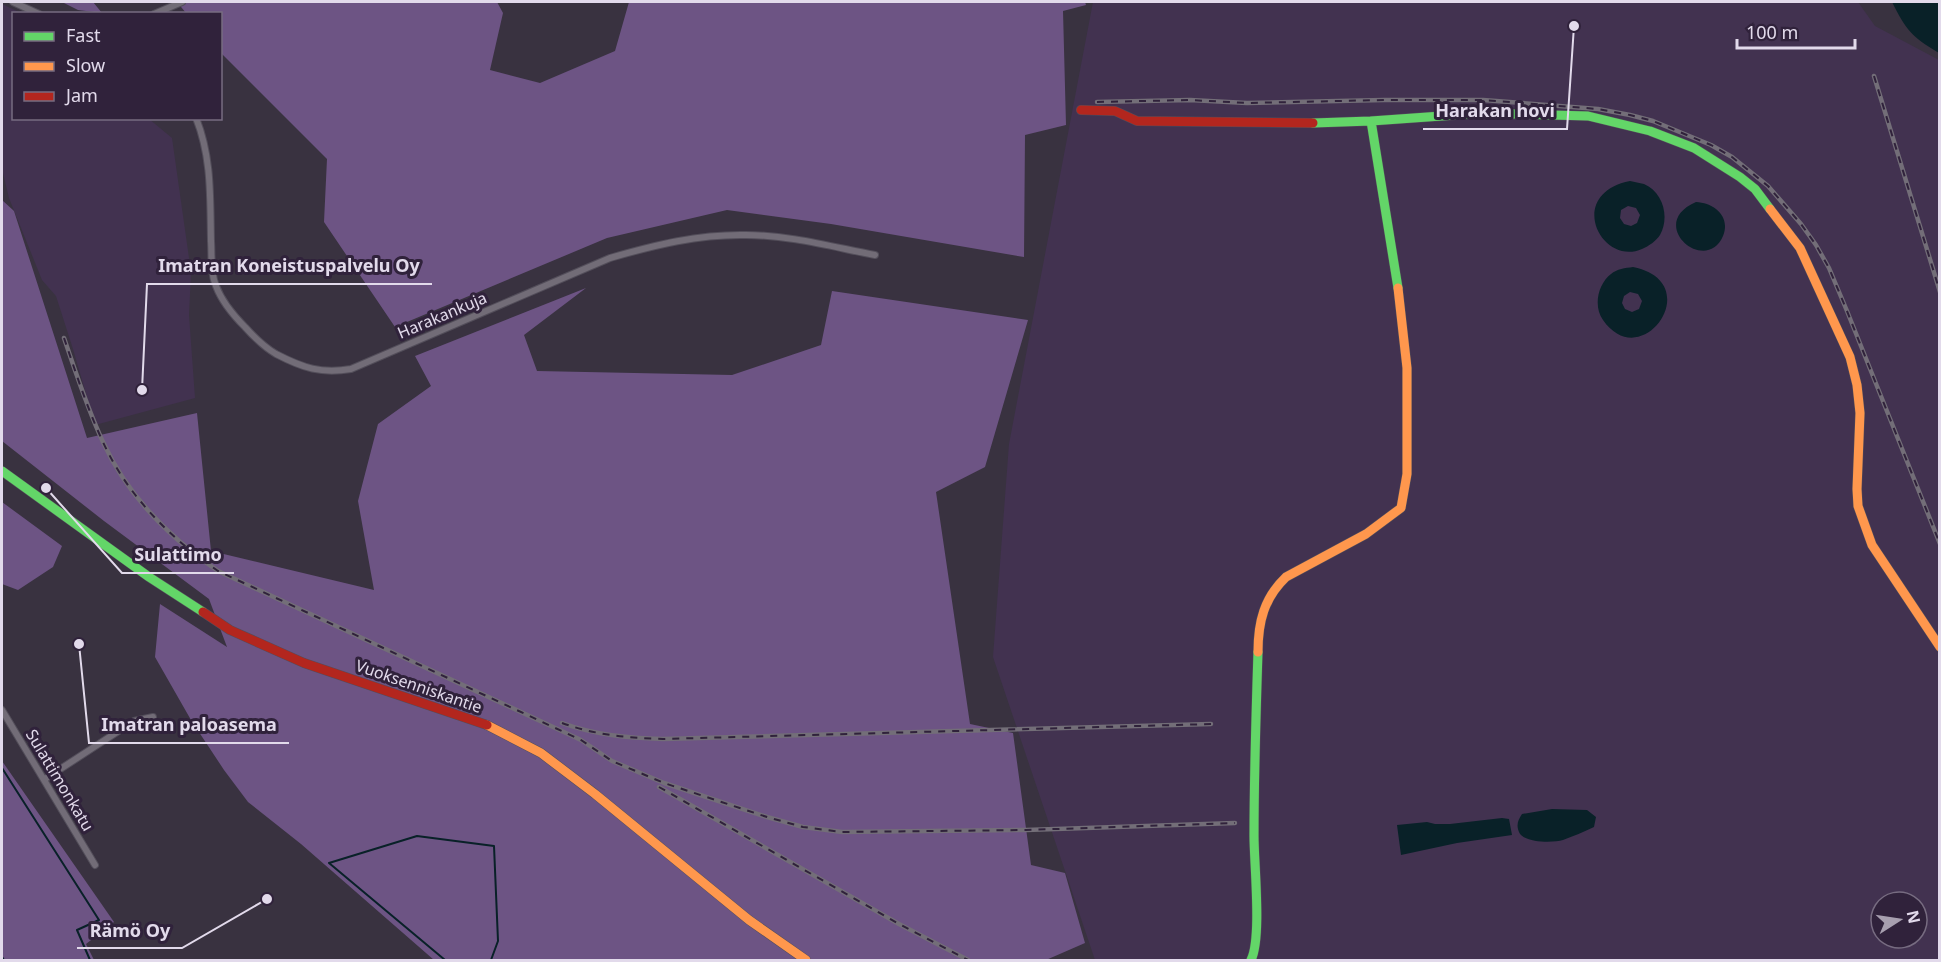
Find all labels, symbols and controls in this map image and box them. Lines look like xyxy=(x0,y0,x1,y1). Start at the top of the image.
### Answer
legend xyxy=(12,12,222,120)
scale bar xyxy=(1737,12,1856,50)
text: 100 m xyxy=(1746,20,1798,44)
text: Fast xyxy=(66,23,101,47)
text: Slow xyxy=(66,53,105,77)
text: Jam xyxy=(64,83,98,107)
callout: Harakan hovi xyxy=(1423,93,1567,129)
text: Harakan hovi xyxy=(1435,98,1555,122)
callout: Imatran Koneistuspalvelu Oy xyxy=(147,248,432,284)
text: Imatran Koneistuspalvelu Oy xyxy=(158,253,420,277)
street label: Harakankuja xyxy=(394,286,490,344)
callout: Sulattimo xyxy=(122,537,234,573)
text: Sulattimo xyxy=(134,542,222,566)
street label: Vuoksenniskantie xyxy=(353,654,485,718)
callout: Imatran paloasema xyxy=(89,707,289,743)
text: Imatran paloasema xyxy=(101,712,277,736)
street label: Sulattimonkatu xyxy=(21,725,99,835)
north arrow xyxy=(1869,890,1929,950)
text: N xyxy=(1902,908,1926,926)
callout: Rämö Oy xyxy=(77,912,182,948)
text: Rämö Oy xyxy=(90,918,171,942)

